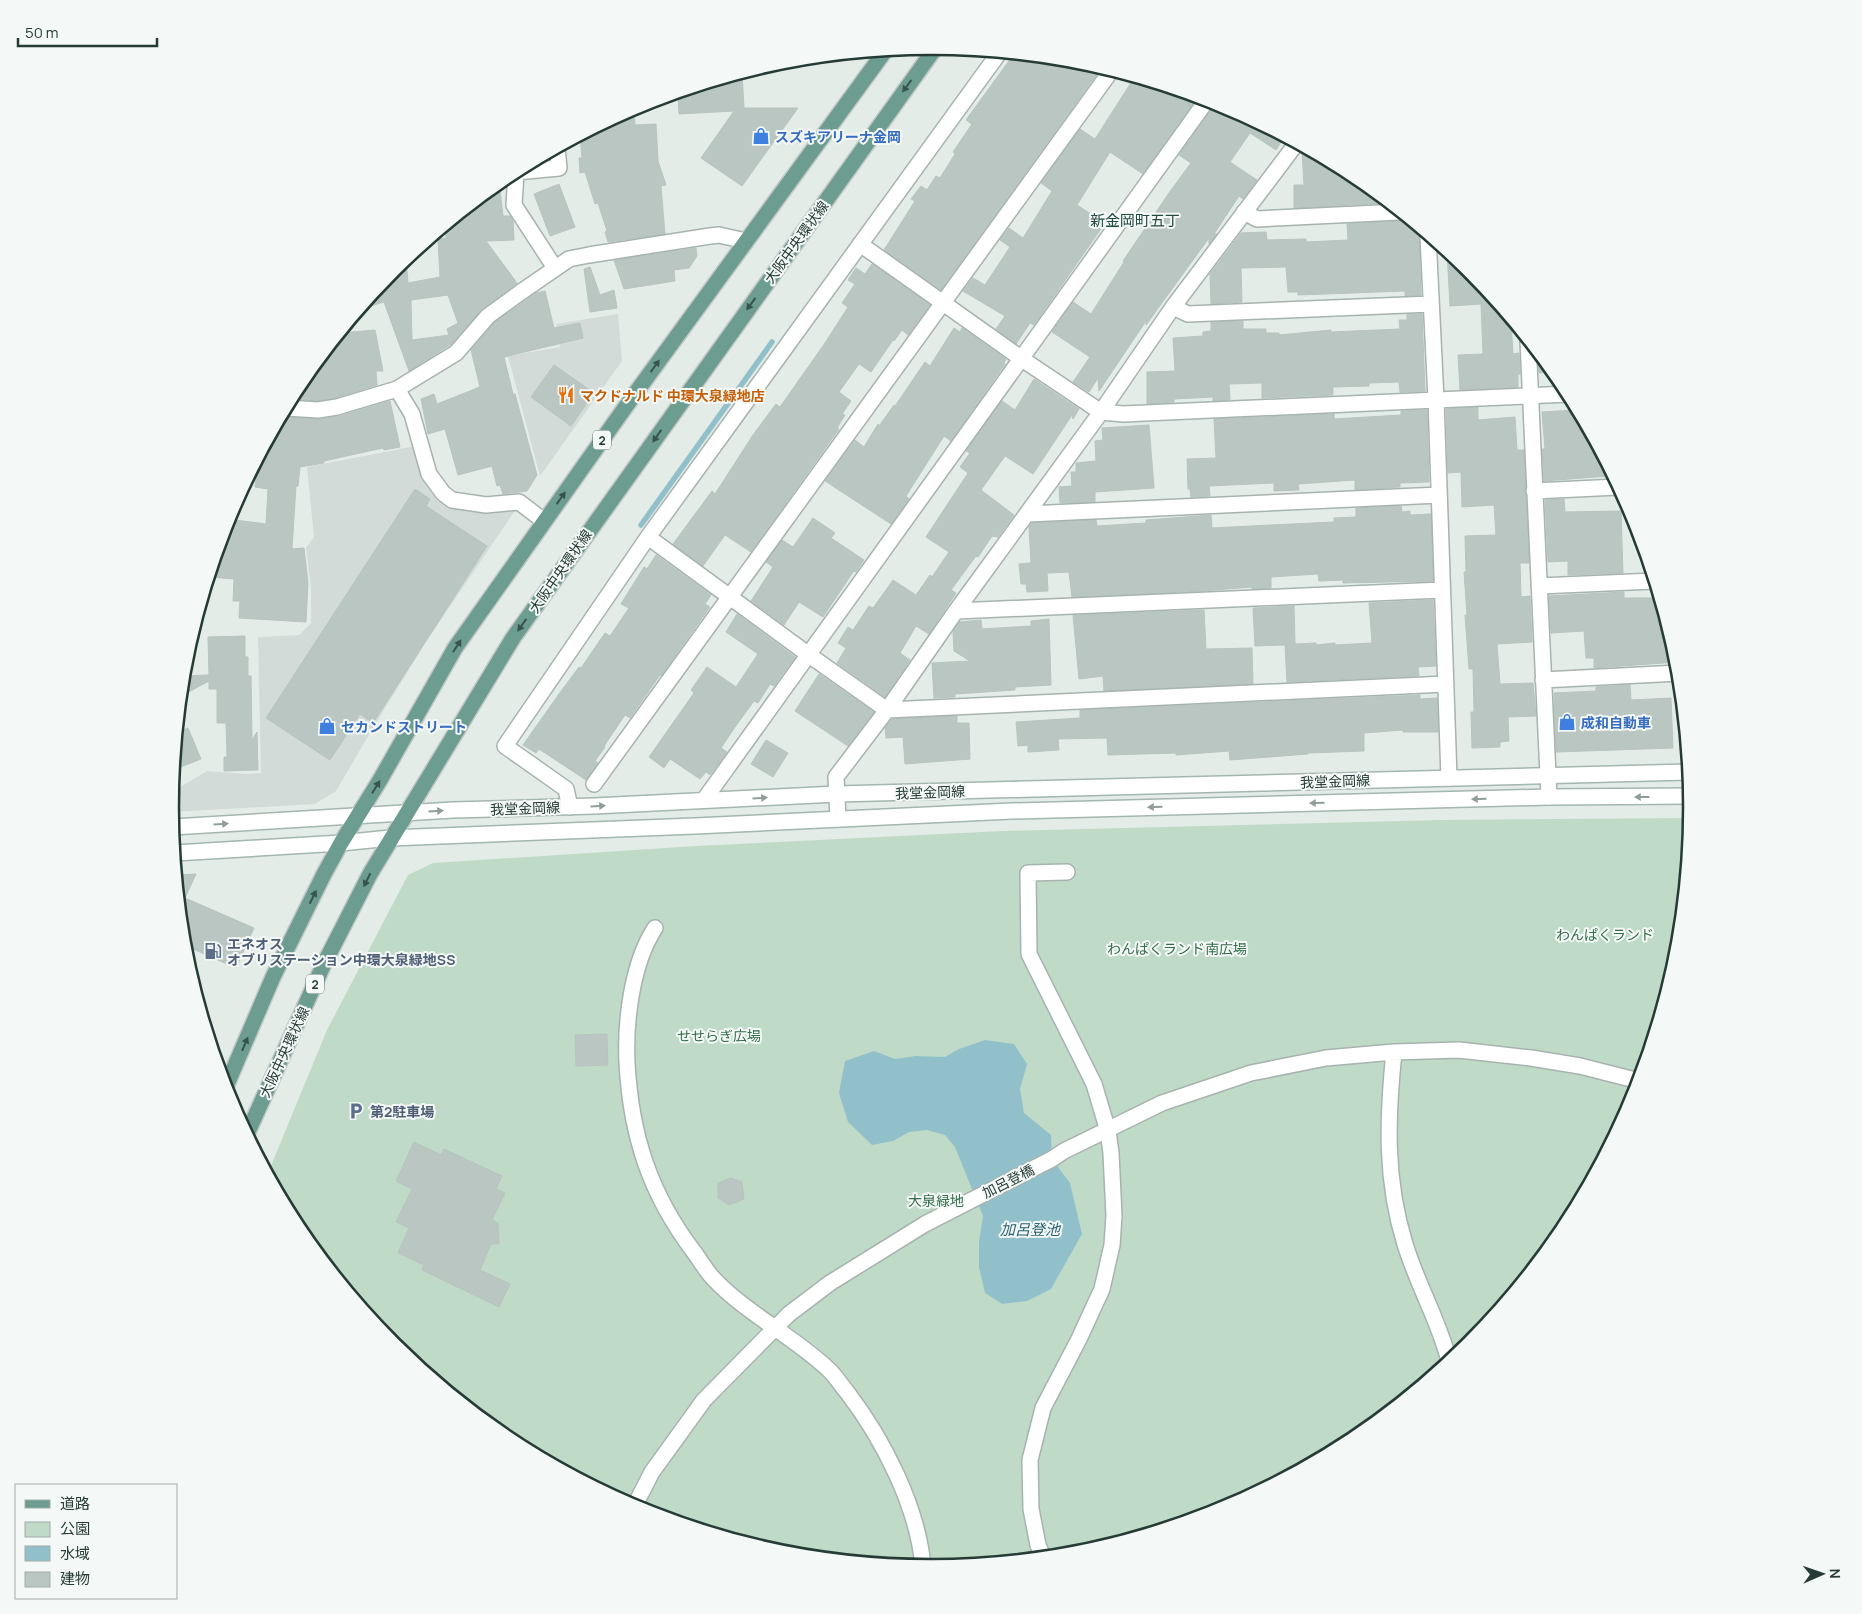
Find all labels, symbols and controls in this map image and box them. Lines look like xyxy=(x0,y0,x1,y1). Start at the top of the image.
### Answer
scale bar xyxy=(18,15,156,47)
text: 50 m xyxy=(25,22,59,43)
one-way arrow xyxy=(902,79,912,93)
shop icon: スズキアリーナ金岡 xyxy=(751,126,771,146)
place label: スズキアリーナ金岡 xyxy=(775,127,901,146)
street label: 大阪中央環状線 xyxy=(760,197,832,287)
district label: 新金岡町五丁 xyxy=(1090,210,1180,231)
one-way arrow xyxy=(746,297,756,311)
one-way arrow xyxy=(650,359,660,373)
restaurant icon: マクドナルド 中環大泉緑地店 xyxy=(556,385,576,405)
place label: マクドナルド 中環大泉緑地店 xyxy=(580,386,765,405)
one-way arrow xyxy=(652,429,662,443)
road number: 2 xyxy=(593,430,611,450)
one-way arrow xyxy=(556,492,566,505)
street label: 大阪中央環状線 xyxy=(524,525,596,617)
one-way arrow xyxy=(517,618,527,632)
one-way arrow xyxy=(453,639,462,653)
shop icon: 成和自動車 xyxy=(1557,712,1577,732)
place label: 成和自動車 xyxy=(1581,713,1651,732)
shop icon: セカンドストリート xyxy=(317,716,337,736)
place label: セカンドストリート xyxy=(341,717,467,736)
street label: 我堂金岡線 xyxy=(1300,770,1370,792)
one-way arrow xyxy=(372,780,381,793)
street label: 我堂金岡線 xyxy=(895,781,965,803)
one-way arrow xyxy=(752,793,768,801)
one-way arrow xyxy=(1634,793,1650,801)
one-way arrow xyxy=(1471,795,1487,803)
street label: 我堂金岡線 xyxy=(490,797,560,819)
one-way arrow xyxy=(1309,799,1325,807)
one-way arrow xyxy=(590,802,606,810)
one-way arrow xyxy=(1146,803,1162,811)
one-way arrow xyxy=(428,806,444,814)
one-way arrow xyxy=(213,820,229,828)
one-way arrow xyxy=(363,873,371,887)
one-way arrow xyxy=(309,890,317,904)
park label: わんぱくランド xyxy=(1556,925,1654,944)
place label: エネオス オブリステーション中環大泉緑地SS xyxy=(227,934,455,969)
park label: わんぱくランド南広場 xyxy=(1107,939,1247,958)
fuel station icon: エネオス オブリステーション中環大泉緑地SS xyxy=(203,941,223,961)
road number: 2 xyxy=(306,974,324,994)
street label: 大阪中央環状線 xyxy=(255,1004,313,1100)
park label: せせらぎ広場 xyxy=(677,1026,761,1045)
one-way arrow xyxy=(241,1037,249,1051)
parking icon: 第2駐車場 xyxy=(346,1101,366,1121)
place label: 第2駐車場 xyxy=(370,1102,434,1121)
street label: 加呂登橋 xyxy=(979,1160,1037,1202)
park label: 大泉緑地 xyxy=(908,1191,964,1210)
water label: 加呂登池 xyxy=(1000,1219,1062,1240)
legend xyxy=(15,1484,178,1599)
text: 道路 xyxy=(60,1493,90,1514)
text: 公園 xyxy=(60,1518,90,1539)
text: 水域 xyxy=(60,1543,90,1564)
north arrow xyxy=(1797,1549,1847,1599)
text: 建物 xyxy=(60,1568,90,1589)
text: N xyxy=(1826,1568,1845,1579)

